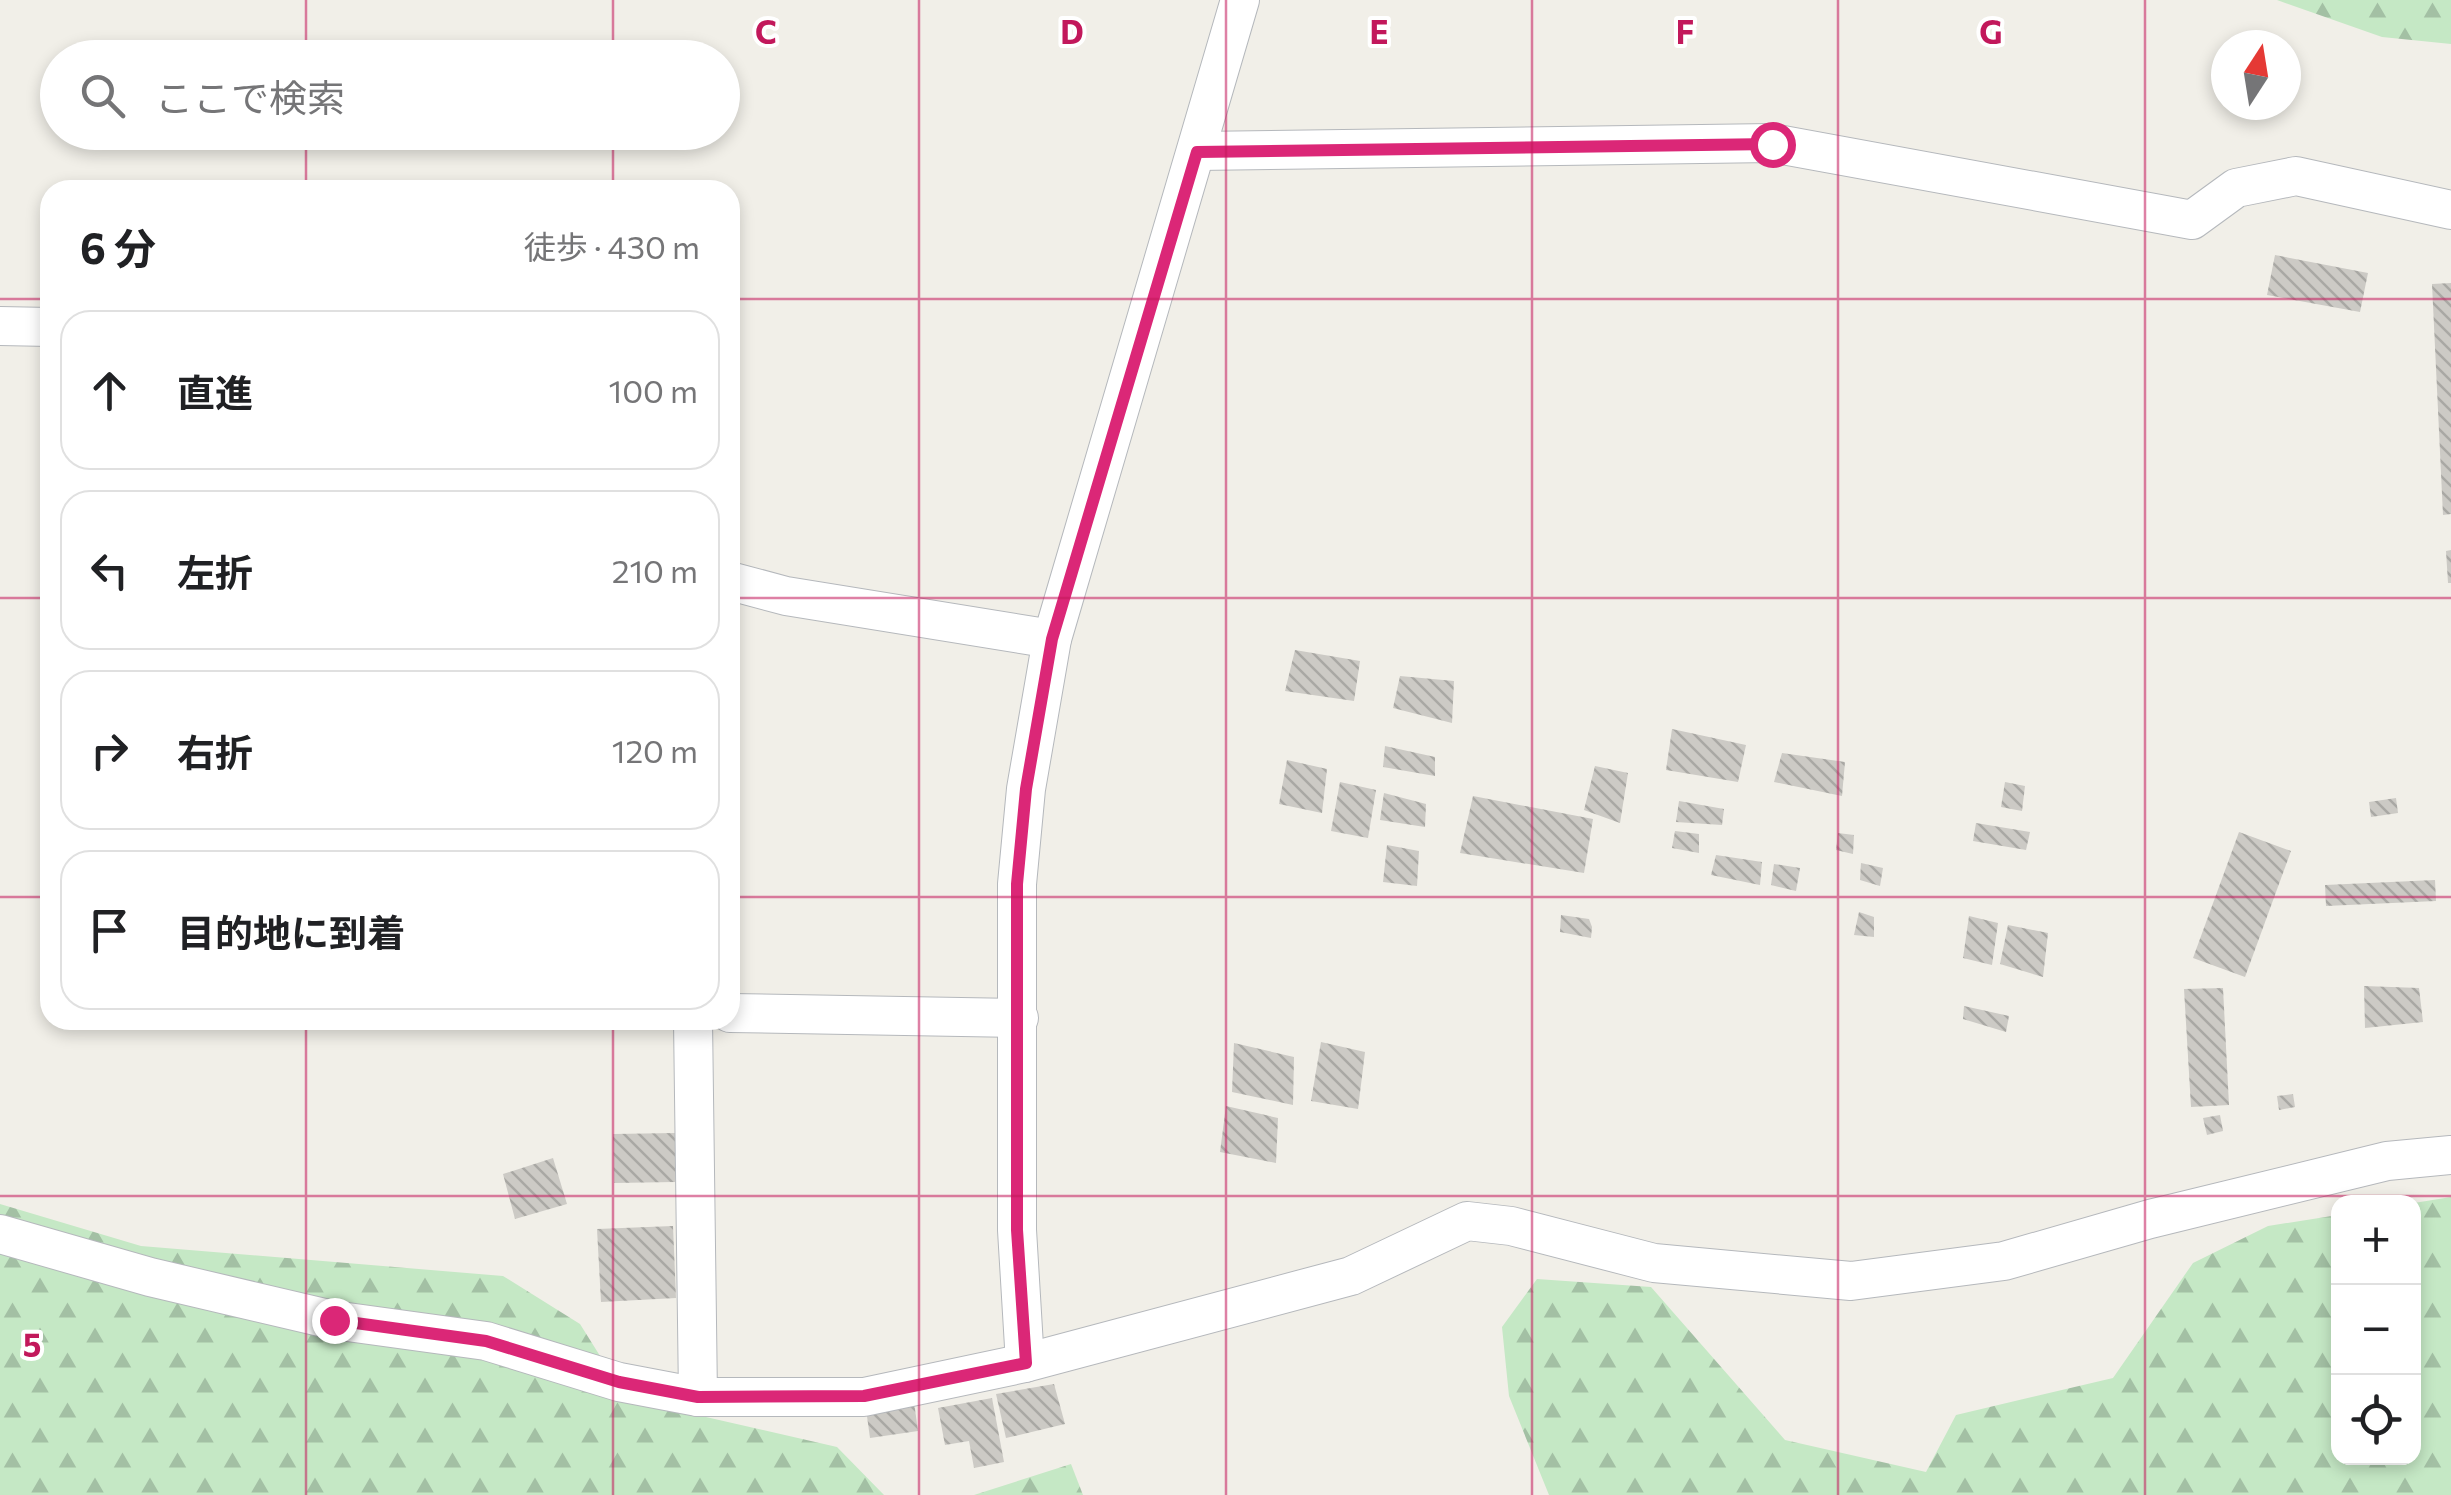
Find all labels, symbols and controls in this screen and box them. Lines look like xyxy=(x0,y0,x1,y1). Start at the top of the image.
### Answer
text: C xyxy=(755,11,777,51)
text: D xyxy=(1060,11,1084,51)
text: E xyxy=(1369,11,1389,51)
text: F xyxy=(1676,11,1694,51)
text: G xyxy=(1979,11,2003,51)
north arrow xyxy=(2211,30,2301,120)
search box xyxy=(40,40,740,150)
icon: search xyxy=(75,68,130,123)
text: ここで検索 xyxy=(155,73,345,120)
route start xyxy=(1750,122,1796,168)
text: 6 分 xyxy=(80,221,156,273)
text: 徒歩 · 430 m xyxy=(524,226,700,266)
icon: ahead xyxy=(82,363,137,418)
text: 直進 xyxy=(177,368,253,415)
text: 100 m xyxy=(609,370,698,410)
icon: left xyxy=(82,543,137,598)
text: 左折 xyxy=(177,548,253,595)
text: 210 m xyxy=(612,550,698,590)
icon: right xyxy=(82,723,137,778)
text: 右折 xyxy=(177,728,253,775)
text: 120 m xyxy=(612,730,698,770)
icon: arrive xyxy=(82,903,137,958)
text: 目的地に到着 xyxy=(177,908,405,955)
map controls xyxy=(2331,1195,2421,1465)
button: + xyxy=(2331,1195,2421,1285)
button: − xyxy=(2331,1285,2421,1375)
route end xyxy=(312,1298,358,1344)
text: 5 xyxy=(23,1324,41,1364)
button: locate xyxy=(2331,1375,2421,1465)

